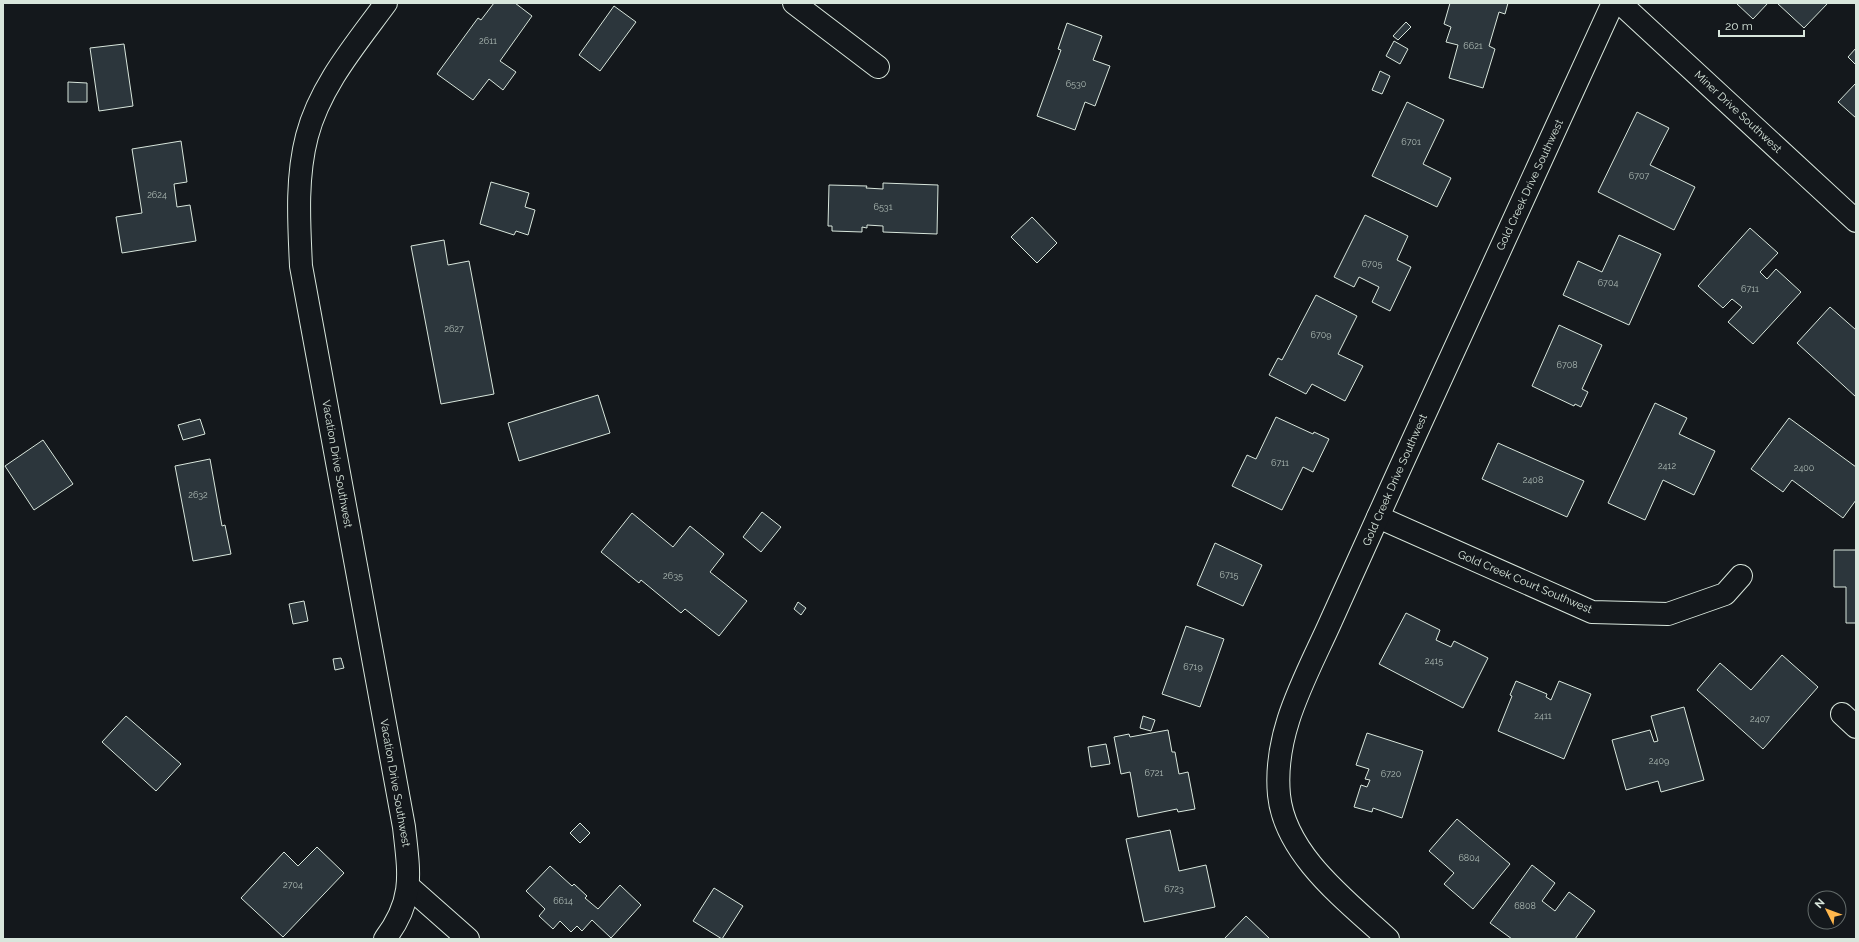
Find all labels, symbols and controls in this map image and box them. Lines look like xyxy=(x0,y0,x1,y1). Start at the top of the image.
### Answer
scale bar xyxy=(1719,12,1804,38)
text: 20 m xyxy=(1725,19,1753,33)
house number: 2611 xyxy=(479,36,497,46)
house number: 6621 xyxy=(1463,41,1483,51)
street label: Miner Drive Southwest xyxy=(1692,68,1784,156)
house number: 6530 xyxy=(1066,79,1087,89)
street label: Gold Creek Drive Southwest xyxy=(1494,117,1566,252)
house number: 6701 xyxy=(1401,137,1421,147)
house number: 6707 xyxy=(1629,171,1649,181)
house number: 2624 xyxy=(147,190,167,200)
house number: 6531 xyxy=(874,202,893,212)
house number: 6705 xyxy=(1362,259,1382,269)
house number: 6704 xyxy=(1598,278,1618,288)
house number: 6711 xyxy=(1741,284,1759,294)
house number: 2627 xyxy=(444,324,464,334)
house number: 6709 xyxy=(1311,330,1332,340)
house number: 6708 xyxy=(1556,360,1578,370)
street label: Vacation Drive Southwest xyxy=(319,399,355,529)
street label: Gold Creek Drive Southwest xyxy=(1360,412,1430,548)
house number: 6711 xyxy=(1271,458,1289,468)
house number: 2412 xyxy=(1658,461,1676,471)
house number: 2400 xyxy=(1794,463,1815,473)
house number: 2408 xyxy=(1523,475,1543,485)
house number: 2632 xyxy=(188,490,208,500)
street label: Gold Creek Court Southwest xyxy=(1456,548,1594,616)
house number: 6715 xyxy=(1220,570,1239,580)
house number: 2635 xyxy=(663,571,683,581)
house number: 2415 xyxy=(1425,656,1443,666)
house number: 6719 xyxy=(1183,662,1203,672)
house number: 2411 xyxy=(1534,711,1552,721)
house number: 2407 xyxy=(1750,714,1770,724)
street label: Vacation Drive Southwest xyxy=(377,718,413,848)
house number: 2409 xyxy=(1649,756,1669,766)
house number: 6721 xyxy=(1145,768,1164,778)
house number: 6720 xyxy=(1381,769,1402,779)
house number: 6804 xyxy=(1458,853,1480,863)
house number: 2704 xyxy=(283,880,303,890)
house number: 6723 xyxy=(1164,884,1184,894)
north arrow xyxy=(1807,890,1847,930)
house number: 6614 xyxy=(553,896,573,906)
text: N xyxy=(1812,896,1828,911)
house number: 6808 xyxy=(1514,901,1536,911)

